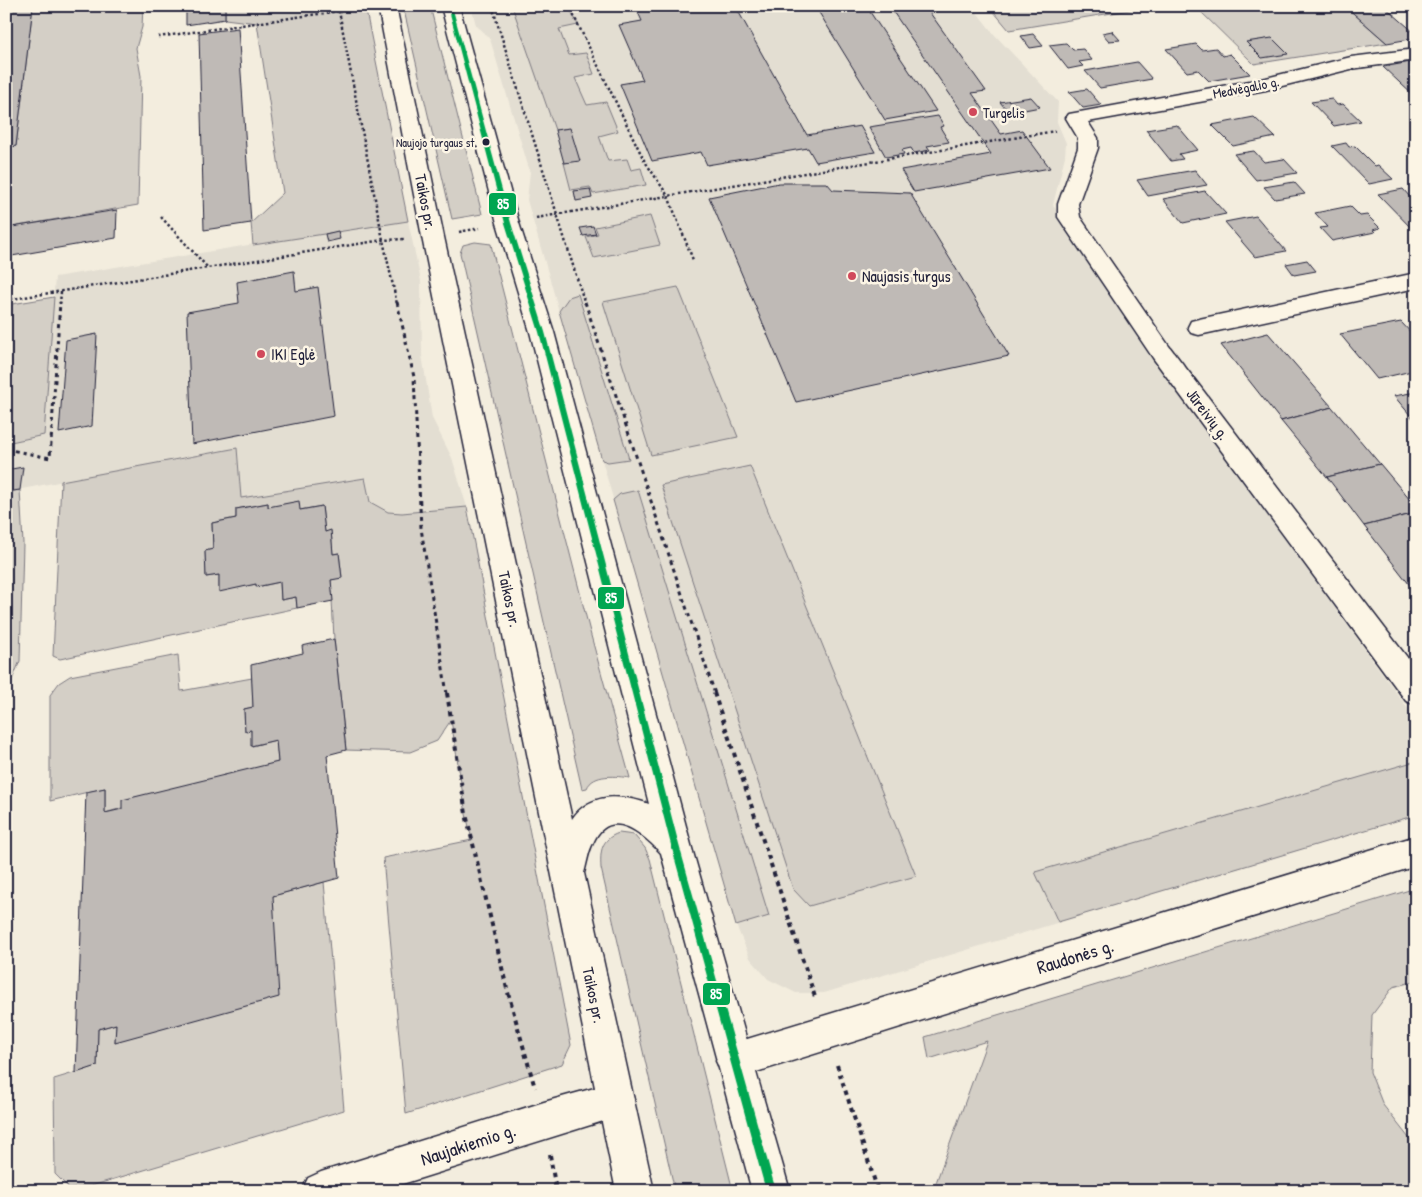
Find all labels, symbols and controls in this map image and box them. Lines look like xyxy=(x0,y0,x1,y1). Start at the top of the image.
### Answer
street label: Medvėgalio g. xyxy=(1211,71,1281,104)
place label: Turgelis xyxy=(983,103,1025,123)
marker: Turgelis xyxy=(967,106,979,118)
place label: Naujojo turgaus st. xyxy=(396,134,477,151)
marker: Naujojo turgaus st. xyxy=(481,137,491,147)
street label: Taikos pr. xyxy=(410,172,442,232)
line badge: 85 xyxy=(488,192,517,216)
text: 85 xyxy=(497,194,509,213)
place label: Naujasis turgus xyxy=(862,265,951,287)
marker: Naujasis turgus xyxy=(846,270,858,282)
place label: IKI Eglė xyxy=(271,343,316,365)
marker: IKI Eglė xyxy=(255,348,267,360)
street label: Jūreivių g. xyxy=(1181,384,1235,444)
street label: Taikos pr. xyxy=(493,569,527,629)
line badge: 85 xyxy=(597,586,625,610)
text: 85 xyxy=(605,588,617,607)
street label: Raudonės g. xyxy=(1033,932,1117,980)
street label: Taikos pr. xyxy=(577,965,611,1025)
line badge: 85 xyxy=(702,982,731,1006)
text: 85 xyxy=(710,984,722,1003)
street label: Naujakiemio g. xyxy=(417,1116,519,1172)

